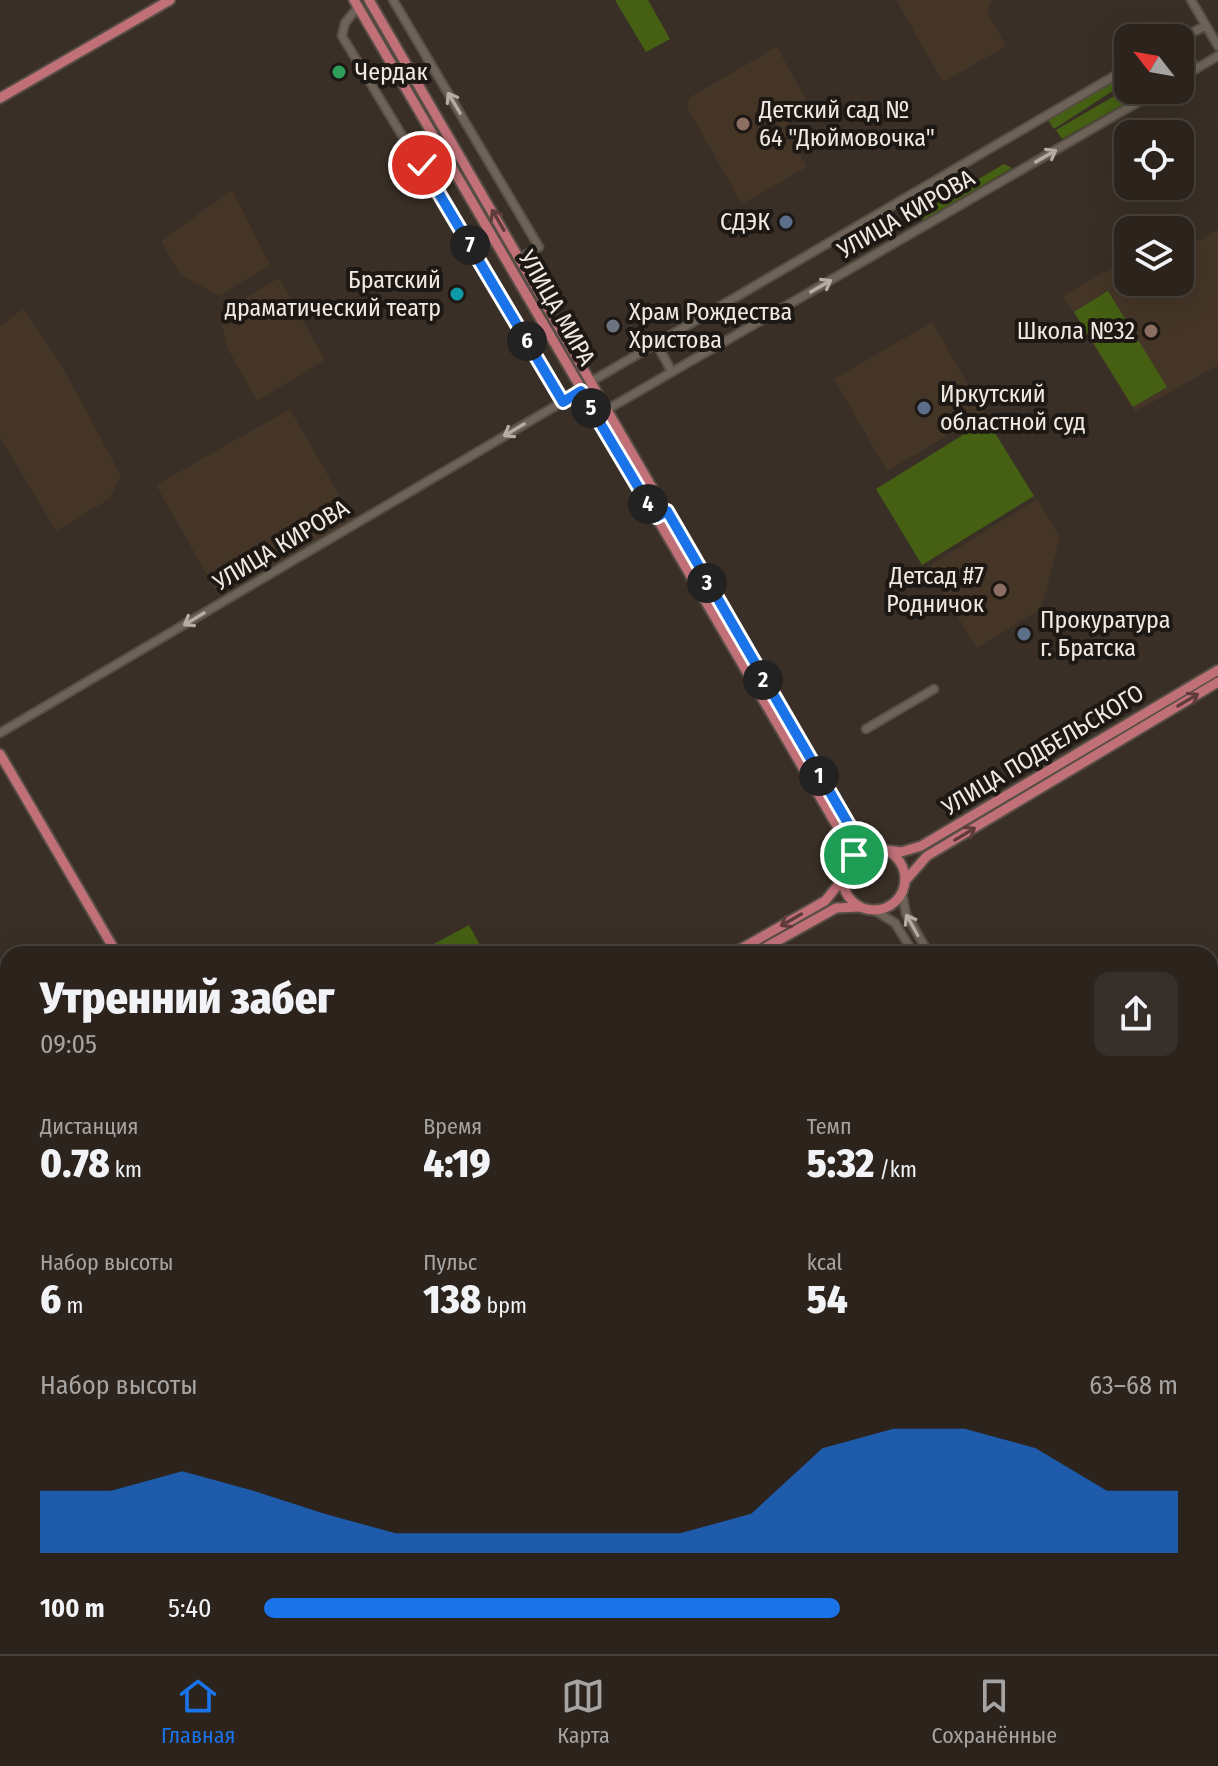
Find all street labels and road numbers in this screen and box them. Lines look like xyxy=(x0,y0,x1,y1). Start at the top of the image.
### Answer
street label: УЛИЦА КИРОВА xyxy=(832,163,980,265)
street label: УЛИЦА МИРА xyxy=(512,245,601,371)
street label: УЛИЦА КИРОВА xyxy=(207,493,354,597)
street label: УЛИЦА ПОДБЕЛЬСКОГО xyxy=(936,679,1149,822)

